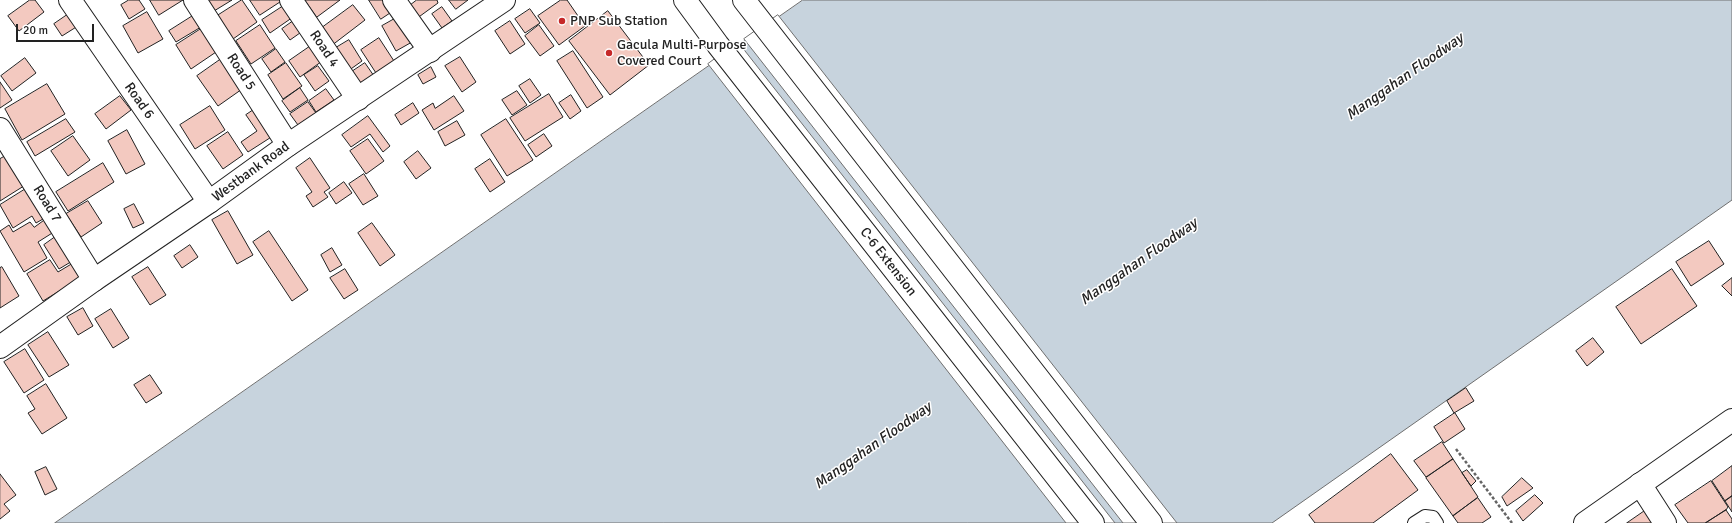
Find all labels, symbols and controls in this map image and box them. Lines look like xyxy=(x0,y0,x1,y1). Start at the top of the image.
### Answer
place label: PNP Sub Station xyxy=(570,13,668,29)
scale bar xyxy=(18,16,96,42)
marker: PNP Sub Station xyxy=(557,16,567,26)
text: 20 m xyxy=(23,23,48,38)
street label: Road 4 xyxy=(306,27,342,71)
water label: Manggahan Floodway xyxy=(1343,30,1467,124)
place label: Gacula Multi-Purpose Covered Court xyxy=(617,37,747,70)
marker: Gacula Multi-Purpose Covered Court xyxy=(604,48,614,58)
street label: Road 5 xyxy=(223,50,259,94)
street label: Road 6 xyxy=(120,80,158,122)
street label: Westbank Road xyxy=(209,138,293,206)
street label: Road 7 xyxy=(29,182,65,226)
water label: Manggahan Floodway xyxy=(1077,215,1201,309)
street label: C-6 Extension xyxy=(856,224,920,300)
water label: Manggahan Floodway xyxy=(811,399,935,493)

